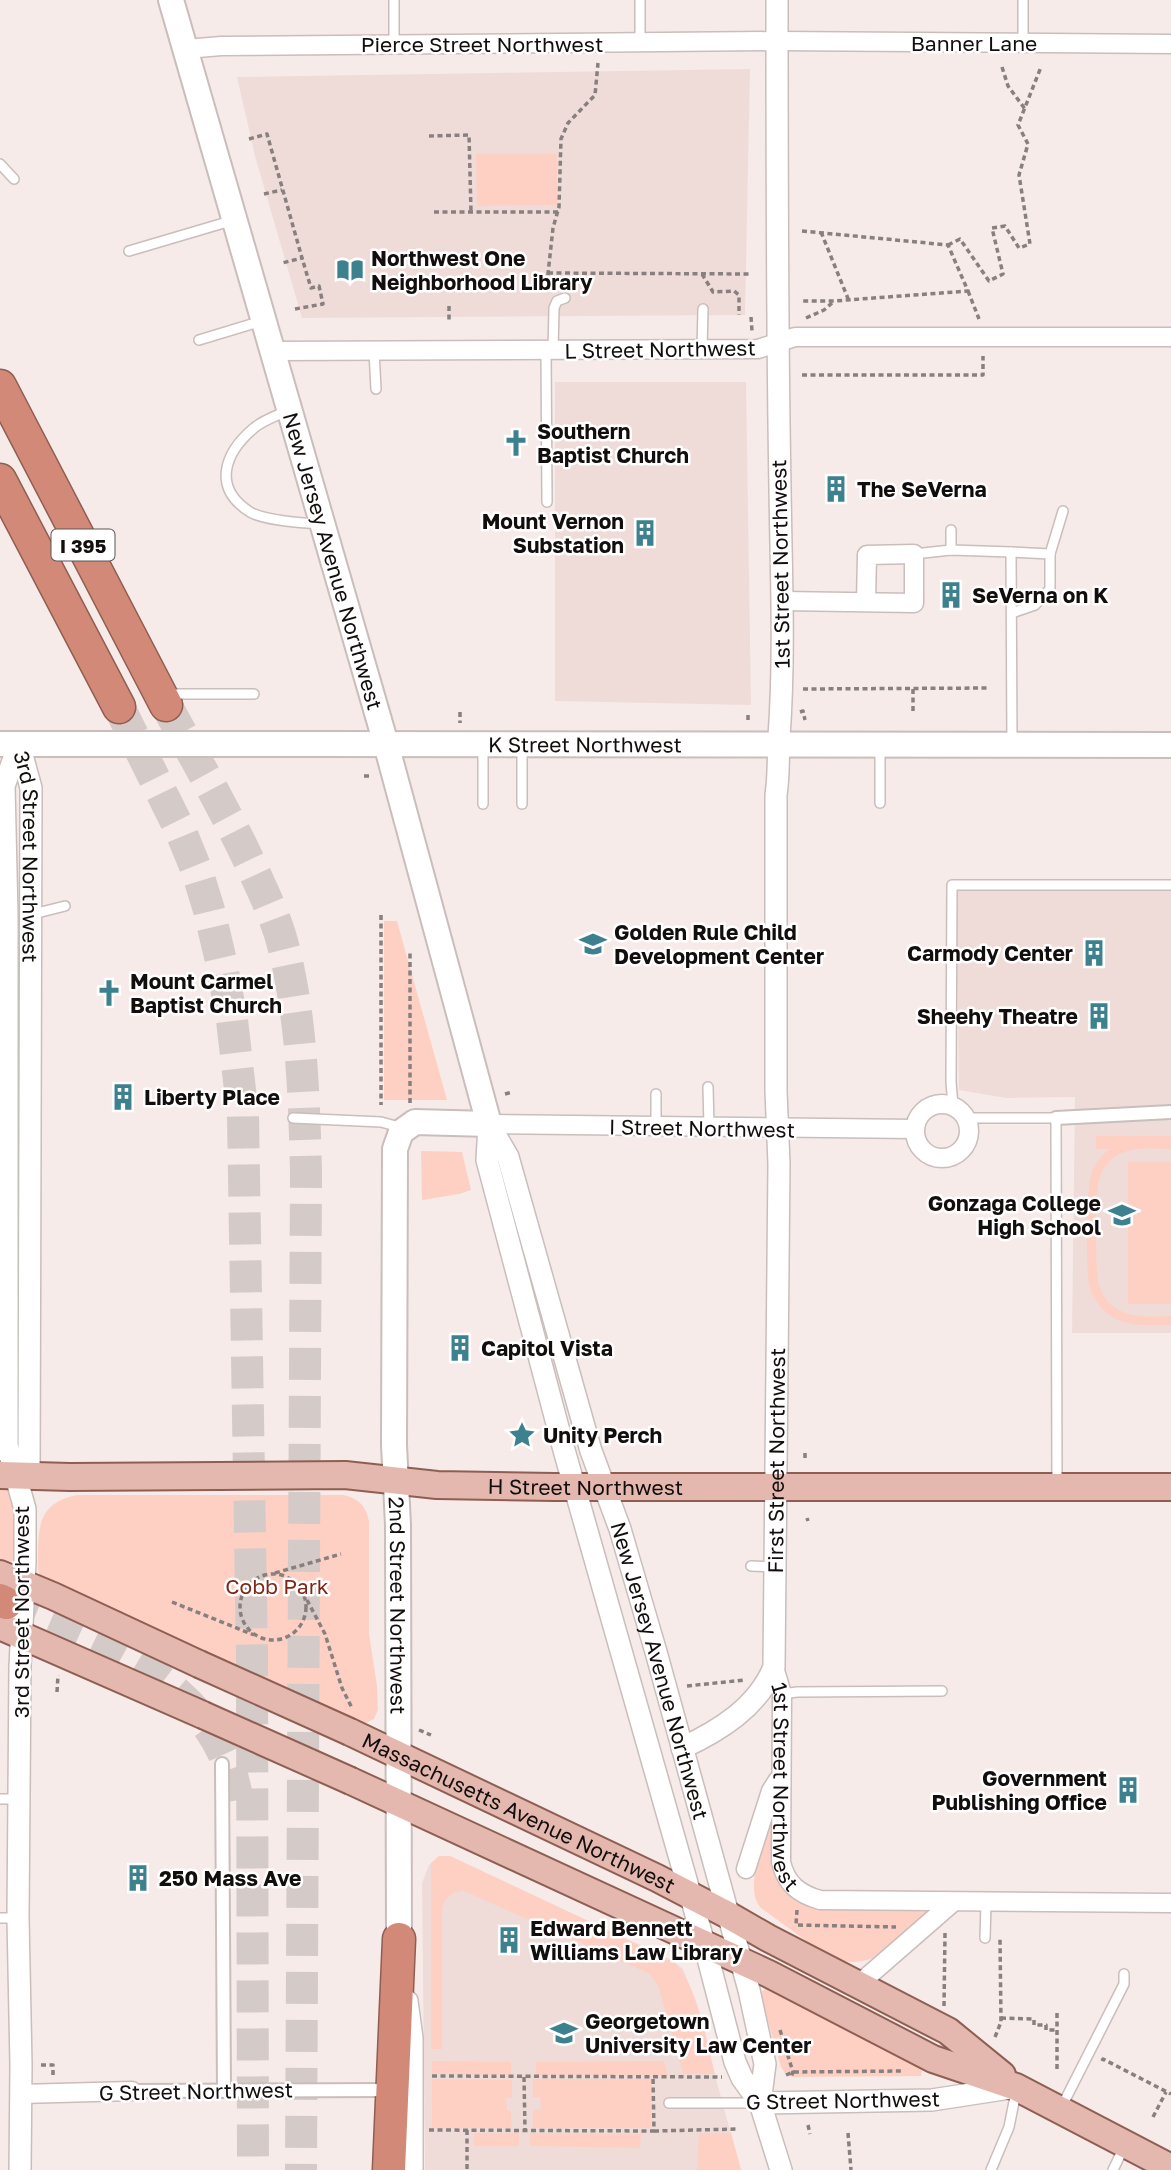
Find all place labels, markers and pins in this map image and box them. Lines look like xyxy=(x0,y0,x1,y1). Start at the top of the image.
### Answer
place label: Northwest One Neighborhood Library xyxy=(371,245,593,295)
library icon: Northwest One Neighborhood Library xyxy=(335,255,365,285)
place label: Southern Baptist Church xyxy=(537,418,689,468)
church icon: Southern Baptist Church xyxy=(501,428,531,458)
building icon: The SeVerna xyxy=(821,474,851,504)
place label: The SeVerna xyxy=(857,476,987,502)
place label: Mount Vernon Substation xyxy=(482,508,624,558)
building icon: Mount Vernon Substation xyxy=(630,518,660,548)
building icon: SeVerna on K xyxy=(936,580,966,610)
place label: SeVerna on K xyxy=(972,582,1109,608)
place label: Golden Rule Child Development Center xyxy=(614,919,824,969)
school or university icon: Golden Rule Child Development Center xyxy=(578,929,608,959)
building icon: Carmody Center xyxy=(1079,938,1109,968)
place label: Carmody Center xyxy=(907,940,1073,966)
place label: Mount Carmel Baptist Church xyxy=(130,968,282,1018)
church icon: Mount Carmel Baptist Church xyxy=(94,978,124,1008)
building icon: Sheehy Theatre xyxy=(1084,1001,1114,1031)
place label: Sheehy Theatre xyxy=(917,1003,1078,1029)
building icon: Liberty Place xyxy=(108,1082,138,1112)
place label: Liberty Place xyxy=(144,1084,280,1110)
place label: Gonzaga College High School xyxy=(928,1190,1101,1240)
school or university icon: Gonzaga College High School xyxy=(1107,1200,1137,1230)
building icon: Capitol Vista xyxy=(445,1333,475,1363)
place label: Capitol Vista xyxy=(481,1335,613,1361)
place icon: Unity Perch xyxy=(507,1420,537,1450)
place label: Unity Perch xyxy=(543,1422,662,1448)
place label: Government Publishing Office xyxy=(932,1765,1107,1815)
building icon: Government Publishing Office xyxy=(1113,1775,1143,1805)
building icon: 250 Mass Ave xyxy=(123,1863,153,1893)
place label: 250 Mass Ave xyxy=(159,1865,302,1891)
place label: Edward Bennett Williams Law Library xyxy=(530,1915,743,1965)
building icon: Edward Bennett Williams Law Library xyxy=(494,1925,524,1955)
place label: Georgetown University Law Center xyxy=(585,2008,811,2058)
school or university icon: Georgetown University Law Center xyxy=(549,2018,579,2048)

